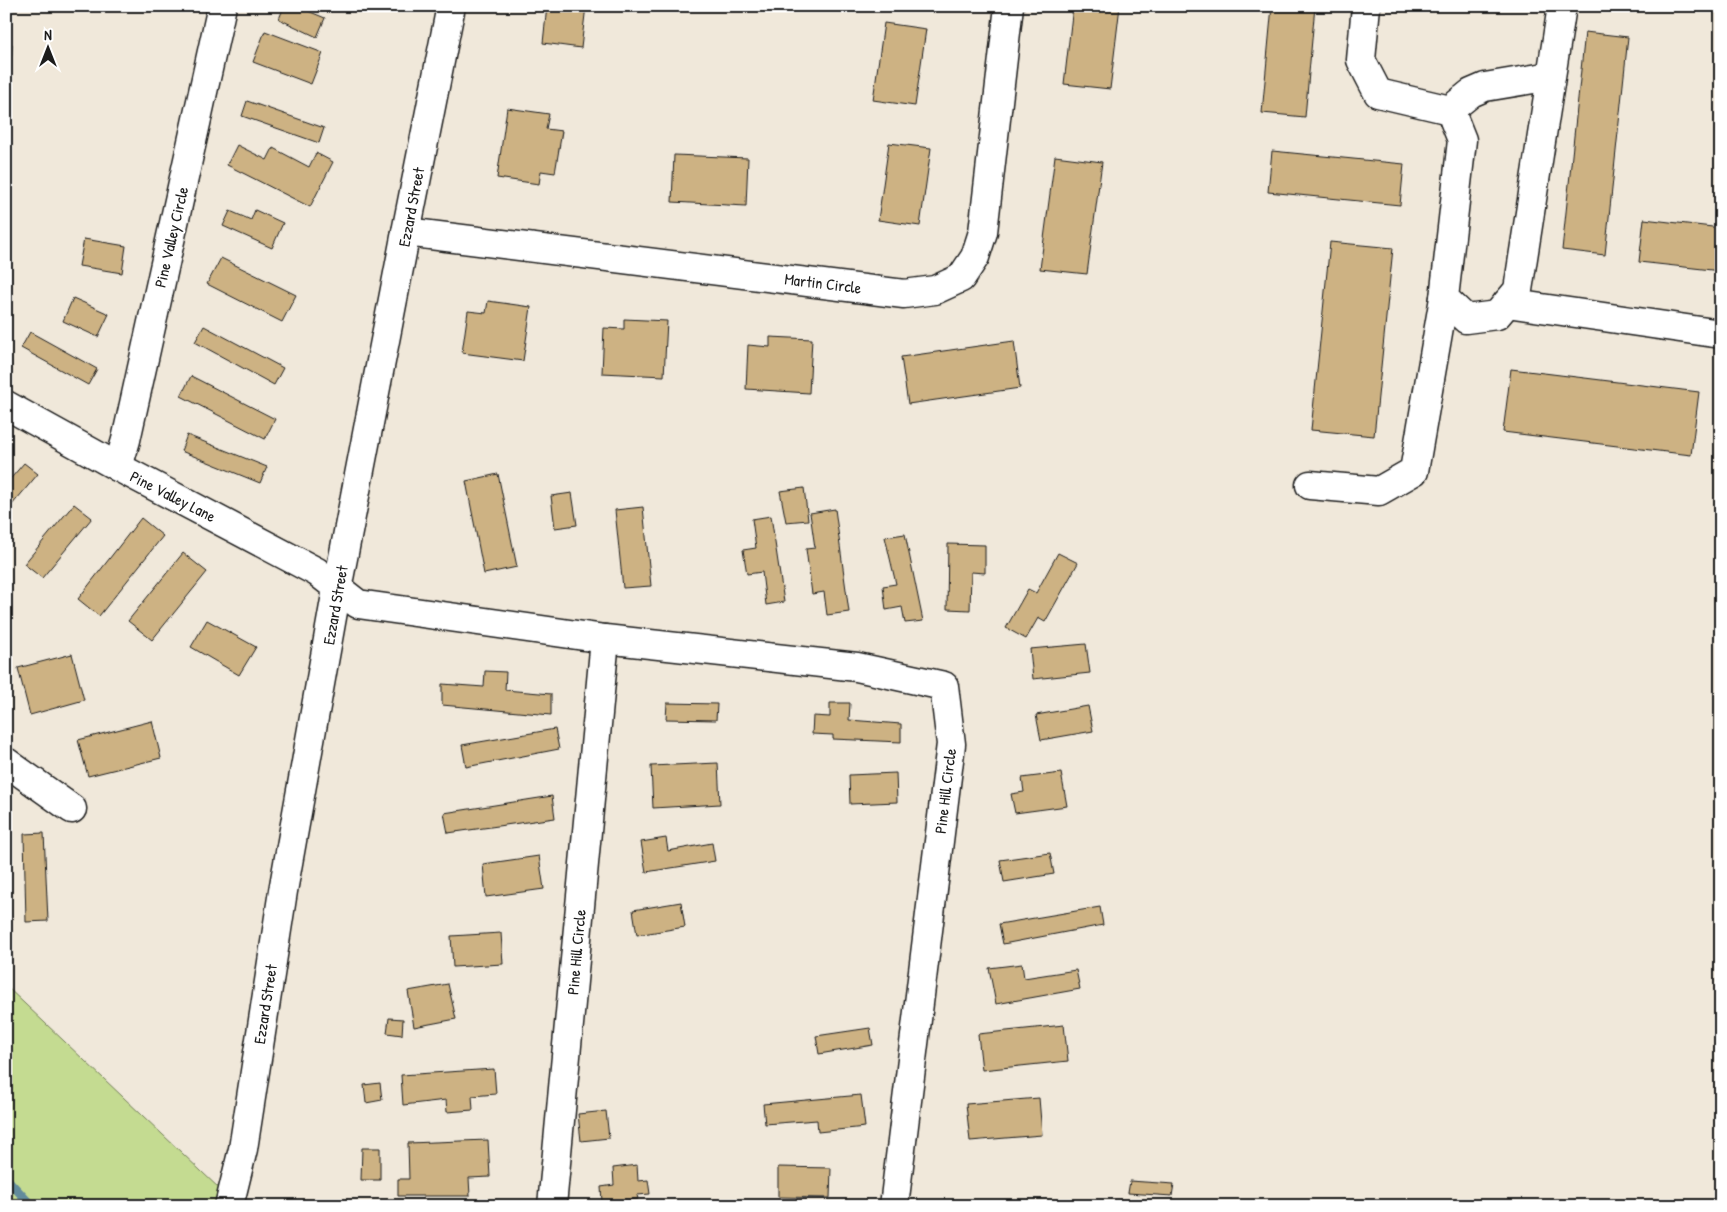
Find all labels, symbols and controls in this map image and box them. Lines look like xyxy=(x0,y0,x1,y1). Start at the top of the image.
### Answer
north arrow xyxy=(22,22,72,72)
text: N xyxy=(44,25,52,44)
street label: Ezzard Street xyxy=(393,165,430,249)
street label: Pine Valley Circle xyxy=(149,184,193,290)
street label: Martin Circle xyxy=(783,267,863,299)
street label: Pine Valley Lane xyxy=(126,465,220,527)
street label: Ezzard Street xyxy=(317,563,353,646)
street label: Pine Hill Circle xyxy=(929,747,961,835)
street label: Pine Hill Circle xyxy=(561,908,591,996)
street label: Ezzard Street xyxy=(248,962,282,1045)

